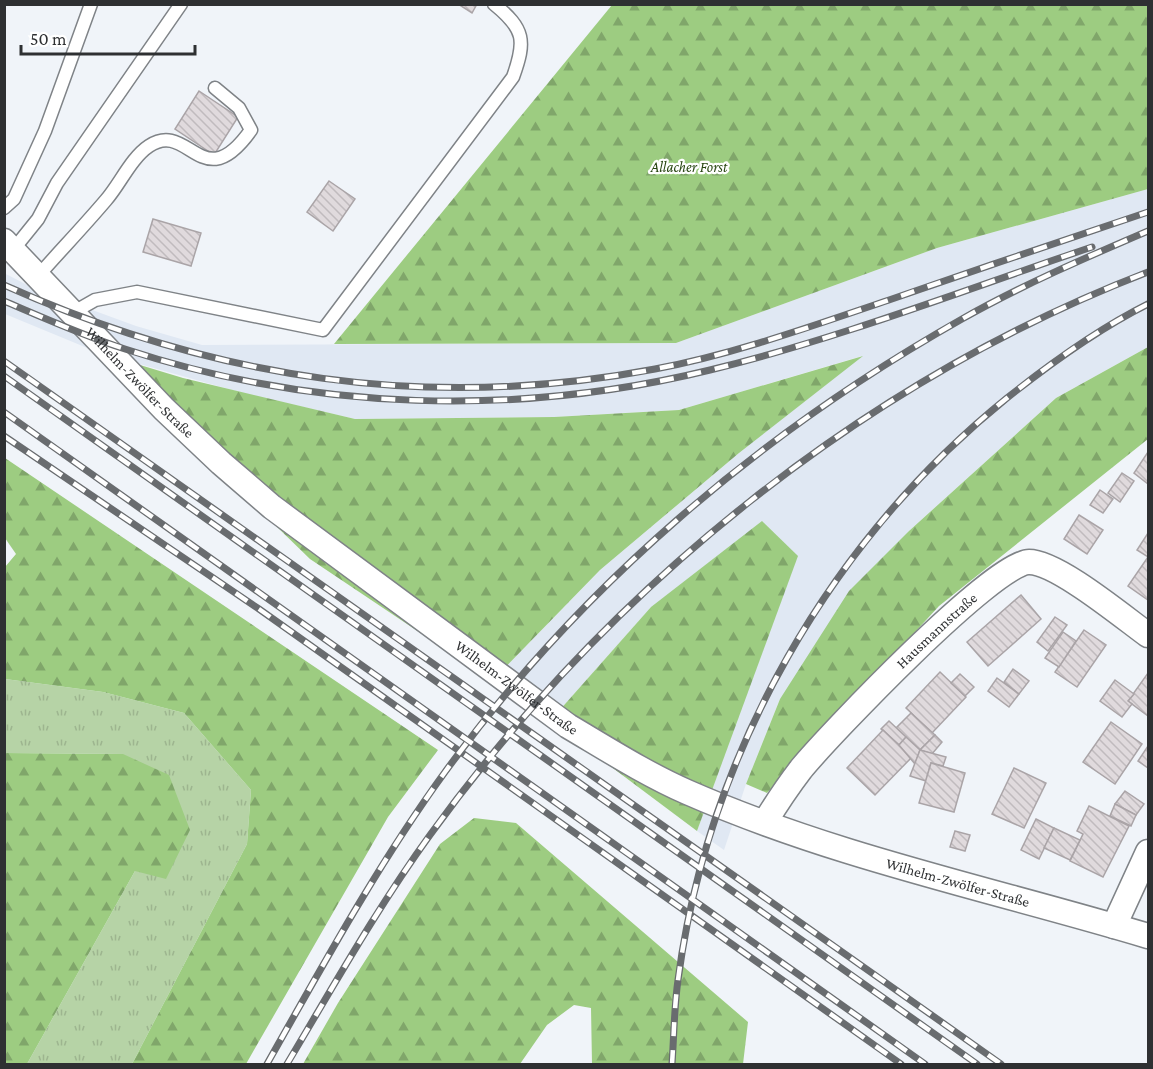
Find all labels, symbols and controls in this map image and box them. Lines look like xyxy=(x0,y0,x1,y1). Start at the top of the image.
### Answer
scale bar xyxy=(21,18,195,56)
text: 50 m xyxy=(30,29,67,49)
park label: Allacher Forst xyxy=(650,159,728,175)
street label: Wilhelm-Zwölfer-Straße xyxy=(82,324,197,441)
street label: Hausmannstraße xyxy=(893,589,981,672)
street label: Wilhelm-Zwölfer-Straße xyxy=(452,637,581,738)
street label: Wilhelm-Zwölfer-Straße xyxy=(884,855,1032,910)

